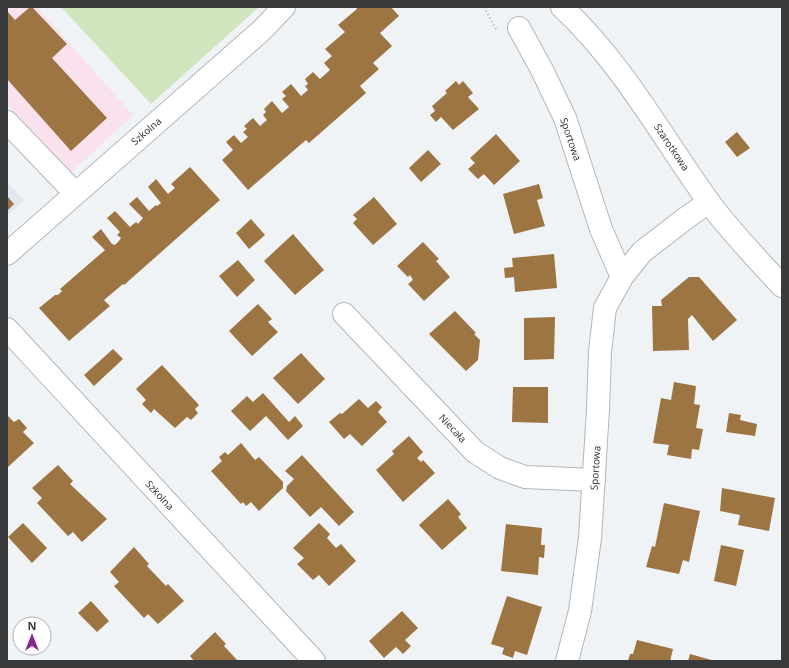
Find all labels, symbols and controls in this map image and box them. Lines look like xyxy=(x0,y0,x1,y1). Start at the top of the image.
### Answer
street label: Szkolna xyxy=(128,114,164,148)
street label: Sportowa xyxy=(557,116,585,162)
street label: Szarotkowa xyxy=(651,121,693,173)
street label: Niecała xyxy=(436,411,470,445)
street label: Sportowa xyxy=(586,445,604,491)
street label: Szkolna xyxy=(143,477,177,513)
north arrow xyxy=(12,616,52,656)
text: N xyxy=(28,618,36,633)

